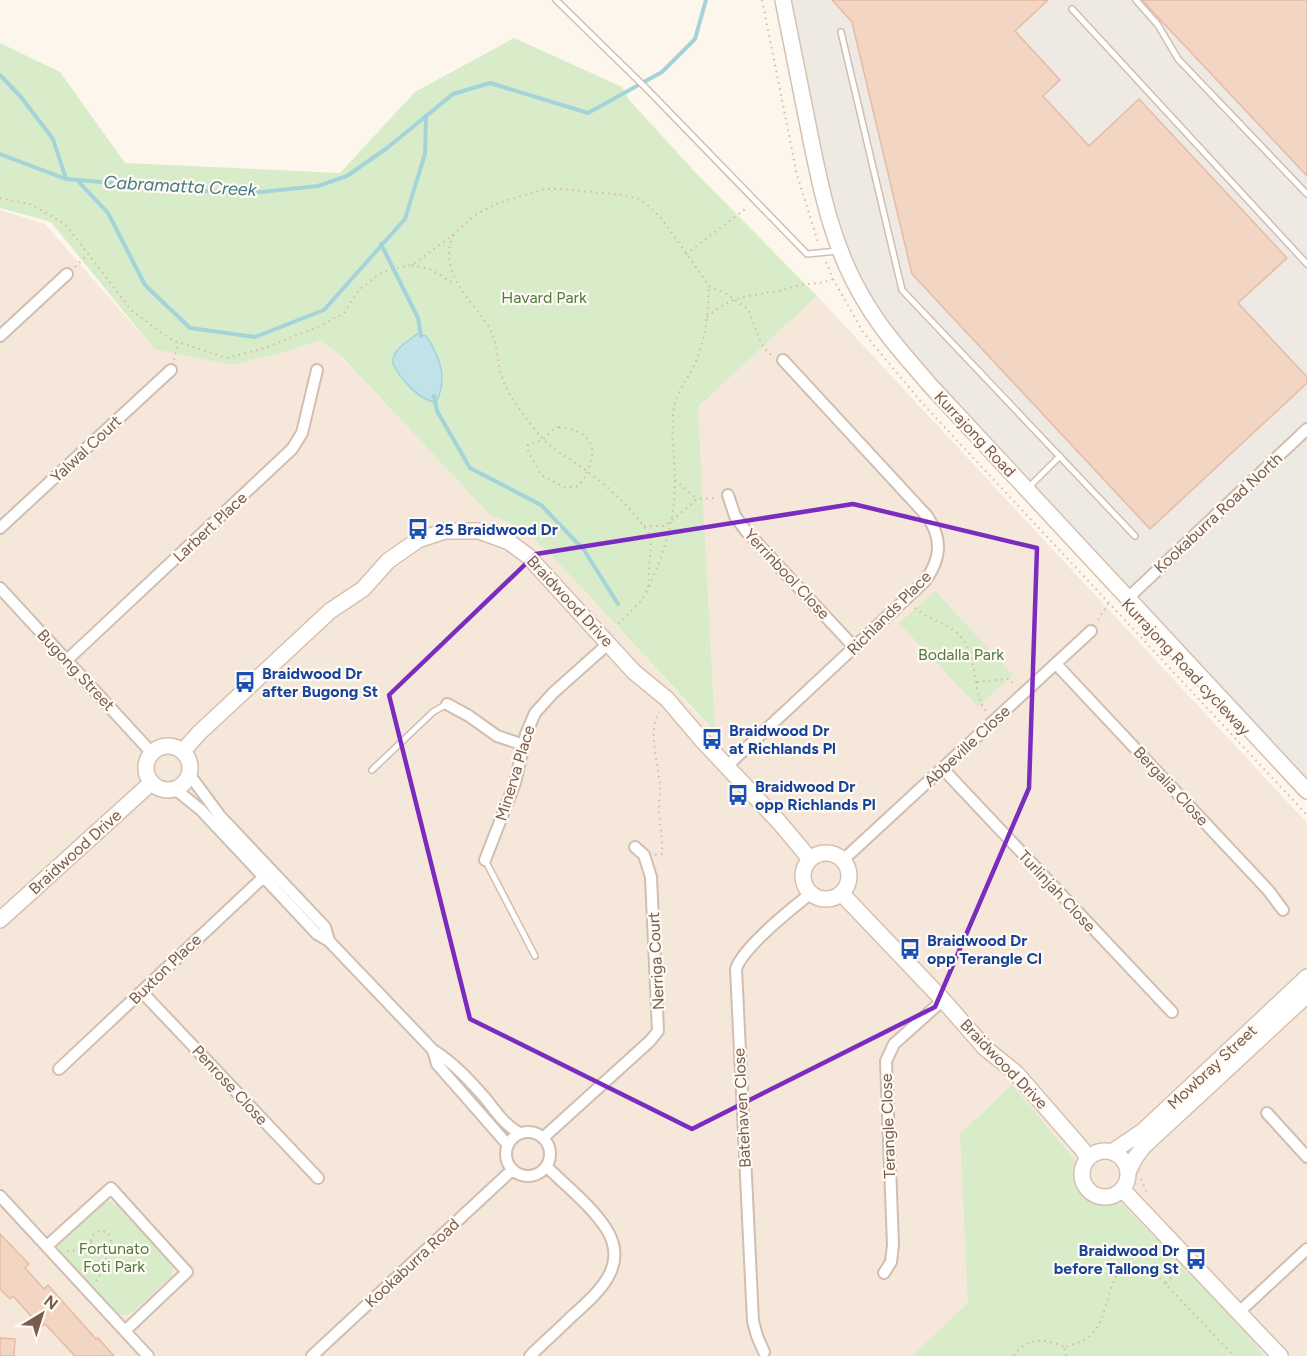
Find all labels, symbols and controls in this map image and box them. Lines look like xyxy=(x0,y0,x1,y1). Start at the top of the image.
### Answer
water label: Cabramatta Creek xyxy=(103,171,258,201)
park label: Havard Park xyxy=(501,288,587,307)
street label: Kurrajong Road xyxy=(930,387,1020,481)
street label: Yalwal Court xyxy=(47,412,125,486)
street label: Kookaburra Road North xyxy=(1150,449,1286,577)
street label: Larbert Place xyxy=(169,488,251,566)
bus stop icon: 25 Braidwood Dr xyxy=(406,517,430,541)
place label: 25 Braidwood Dr xyxy=(435,520,558,539)
street label: Yerrinbool Close xyxy=(740,525,834,623)
street label: Braidwood Drive xyxy=(523,551,617,651)
street label: Richlands Place xyxy=(843,567,935,659)
street label: Kurrajong Road cycleway xyxy=(1118,595,1255,740)
street label: Bugong Street xyxy=(33,625,119,715)
park label: Bodalla Park xyxy=(918,645,1004,664)
place label: Braidwood Dr after Bugong St xyxy=(262,664,378,701)
bus stop icon: Braidwood Dr after Bugong St xyxy=(233,670,257,694)
street label: Abbeville Close xyxy=(920,701,1014,791)
place label: Braidwood Dr at Richlands Pl xyxy=(729,721,836,758)
street label: Minerva Place xyxy=(491,723,539,823)
bus stop icon: Braidwood Dr at Richlands Pl xyxy=(700,727,724,751)
street label: Bergalia Close xyxy=(1129,742,1213,830)
place label: Braidwood Dr opp Richlands Pl xyxy=(755,777,876,814)
bus stop icon: Braidwood Dr opp Richlands Pl xyxy=(726,783,750,807)
street label: Braidwood Drive xyxy=(25,805,125,898)
street label: Turlinjah Close xyxy=(1014,846,1100,936)
street label: Nerriga Court xyxy=(644,911,668,1011)
street label: Buxton Place xyxy=(125,930,205,1008)
place label: Braidwood Dr opp Terangle Cl xyxy=(927,931,1042,968)
bus stop icon: Braidwood Dr opp Terangle Cl xyxy=(898,937,922,961)
street label: Braidwood Drive xyxy=(956,1015,1052,1113)
street label: Mowbray Street xyxy=(1163,1021,1261,1113)
street label: Penrose Close xyxy=(188,1041,272,1129)
street label: Batehaven Close xyxy=(729,1047,755,1168)
street label: Terangle Close xyxy=(877,1073,899,1179)
street label: Kookaburra Road xyxy=(361,1214,463,1312)
park label: Fortunato Foti Park xyxy=(79,1239,149,1276)
place label: Braidwood Dr before Tallong St xyxy=(1054,1241,1179,1278)
bus stop icon: Braidwood Dr before Tallong St xyxy=(1184,1247,1208,1271)
north arrow xyxy=(12,1284,72,1344)
text: N xyxy=(40,1291,62,1314)

